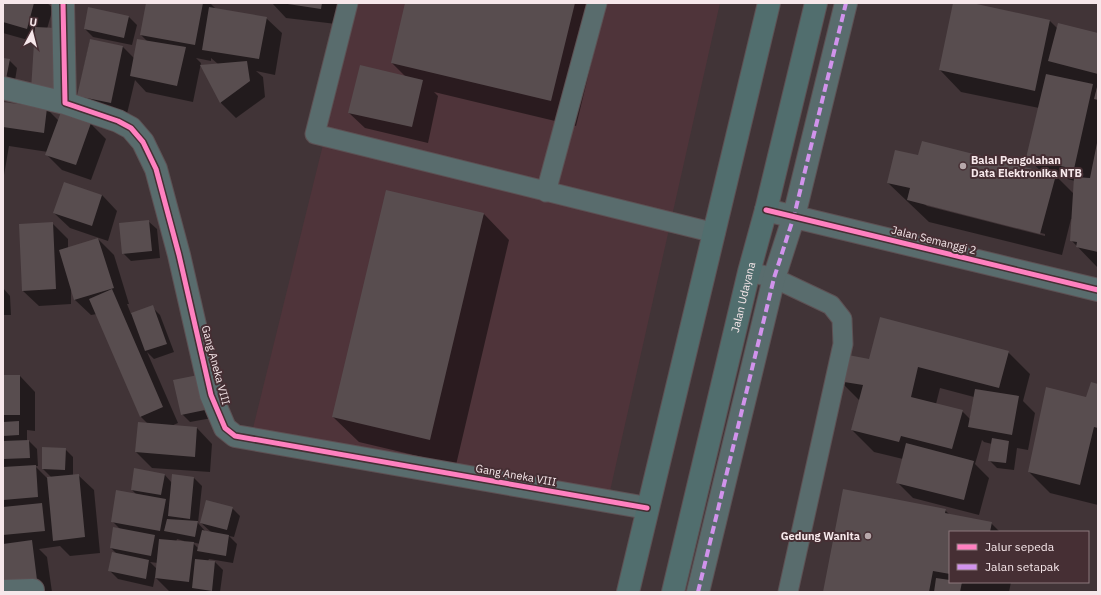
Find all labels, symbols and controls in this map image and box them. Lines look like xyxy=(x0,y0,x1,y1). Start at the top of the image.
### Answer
north arrow xyxy=(12,12,52,52)
text: U xyxy=(29,15,38,29)
place label: Balai Pengolahan Data Elektronika NTB xyxy=(971,153,1082,180)
marker: Balai Pengolahan Data Elektronika NTB xyxy=(958,161,968,171)
street label: Jalan Semanggi 2 xyxy=(890,223,978,257)
street label: Jalan Udayana xyxy=(728,260,758,334)
street label: Gang Aneka VIII xyxy=(199,324,233,406)
street label: Gang Aneka VIII xyxy=(475,461,557,489)
place label: Gedung Wanita xyxy=(781,529,860,543)
marker: Gedung Wanita xyxy=(863,531,873,541)
legend xyxy=(949,531,1089,583)
text: Jalur sepeda xyxy=(985,539,1055,554)
text: Jalan setapak xyxy=(985,559,1060,574)

